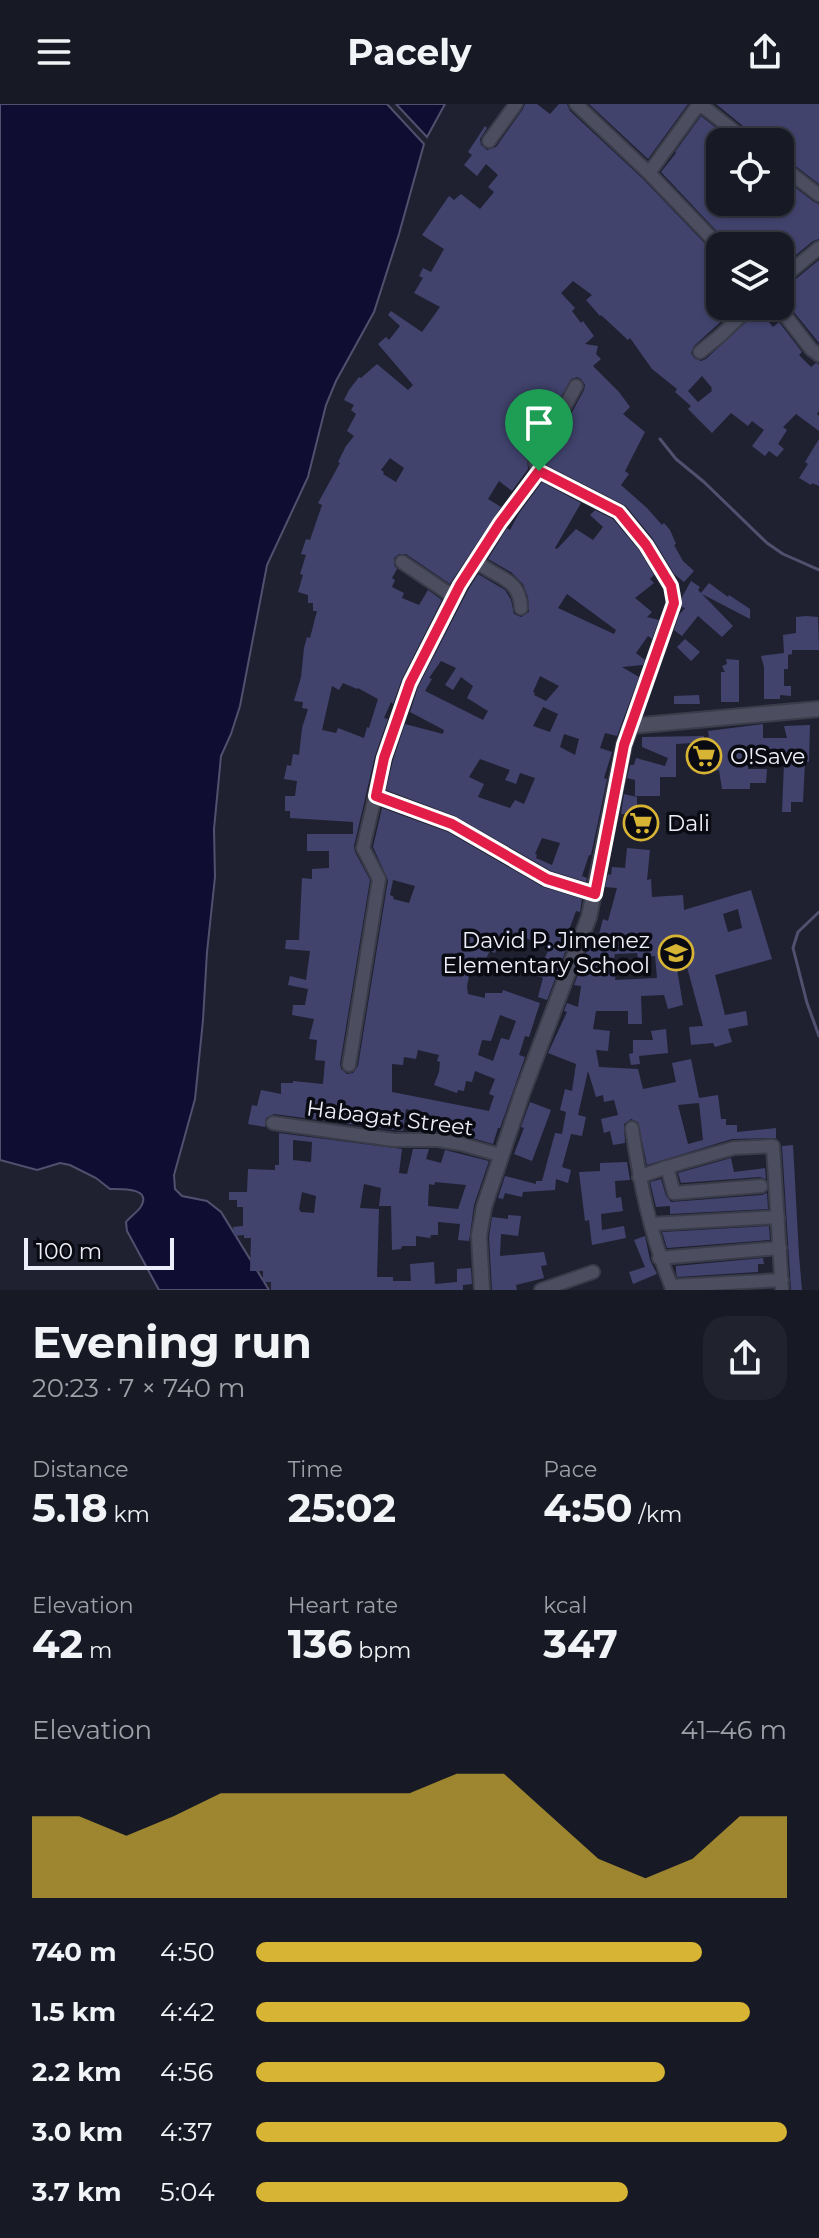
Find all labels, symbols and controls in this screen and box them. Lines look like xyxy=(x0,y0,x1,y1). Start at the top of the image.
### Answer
icon: menu xyxy=(32,30,76,74)
text: Pacely xyxy=(347,30,472,74)
icon: share xyxy=(743,30,787,74)
map controls xyxy=(706,128,794,320)
button: locate xyxy=(706,128,794,216)
button: layers xyxy=(706,232,794,320)
pin xyxy=(505,389,573,471)
icon: arrive xyxy=(517,401,561,445)
supermarket icon: O!Save xyxy=(685,737,723,775)
place label: O!Save xyxy=(730,743,805,770)
supermarket icon: Dali xyxy=(622,804,660,842)
place label: Dali xyxy=(667,810,710,837)
place label: David P. Jimenez Elementary School xyxy=(443,927,650,979)
school or university icon: David P. Jimenez Elementary School xyxy=(657,934,695,972)
street label: Habagat Street xyxy=(305,1094,475,1142)
scale bar xyxy=(24,1234,174,1270)
text: 100 m xyxy=(36,1238,102,1265)
text: Evening run xyxy=(32,1315,312,1369)
button: share xyxy=(703,1316,787,1400)
text: 20:23 · 7 × 740 m xyxy=(32,1372,245,1404)
text: Distance xyxy=(32,1456,129,1483)
text: Time xyxy=(288,1456,343,1483)
text: Pace xyxy=(543,1456,597,1483)
text: 5.18 xyxy=(32,1483,108,1532)
text: 25:02 xyxy=(288,1483,396,1532)
text: 4:50 xyxy=(543,1483,633,1532)
text: km xyxy=(108,1501,150,1528)
text: /km xyxy=(633,1501,682,1528)
text: Elevation xyxy=(32,1592,134,1619)
text: Heart rate xyxy=(288,1592,398,1619)
text: kcal xyxy=(543,1592,587,1619)
text: 42 xyxy=(32,1619,83,1668)
text: 136 xyxy=(288,1619,353,1668)
text: 347 xyxy=(543,1619,618,1668)
text: m xyxy=(83,1637,112,1664)
text: bpm xyxy=(353,1637,411,1664)
text: Elevation xyxy=(32,1714,152,1746)
text: 41–46 m xyxy=(680,1714,787,1746)
text: 740 m xyxy=(32,1936,117,1968)
text: 4:50 xyxy=(160,1936,215,1968)
text: 1.5 km xyxy=(32,1996,116,2028)
text: 4:42 xyxy=(160,1996,215,2028)
text: 2.2 km xyxy=(32,2056,122,2088)
text: 4:56 xyxy=(160,2056,213,2088)
text: 3.0 km xyxy=(32,2116,123,2148)
text: 4:37 xyxy=(160,2116,213,2148)
text: 3.7 km xyxy=(32,2176,121,2208)
text: 5:04 xyxy=(160,2176,215,2208)

